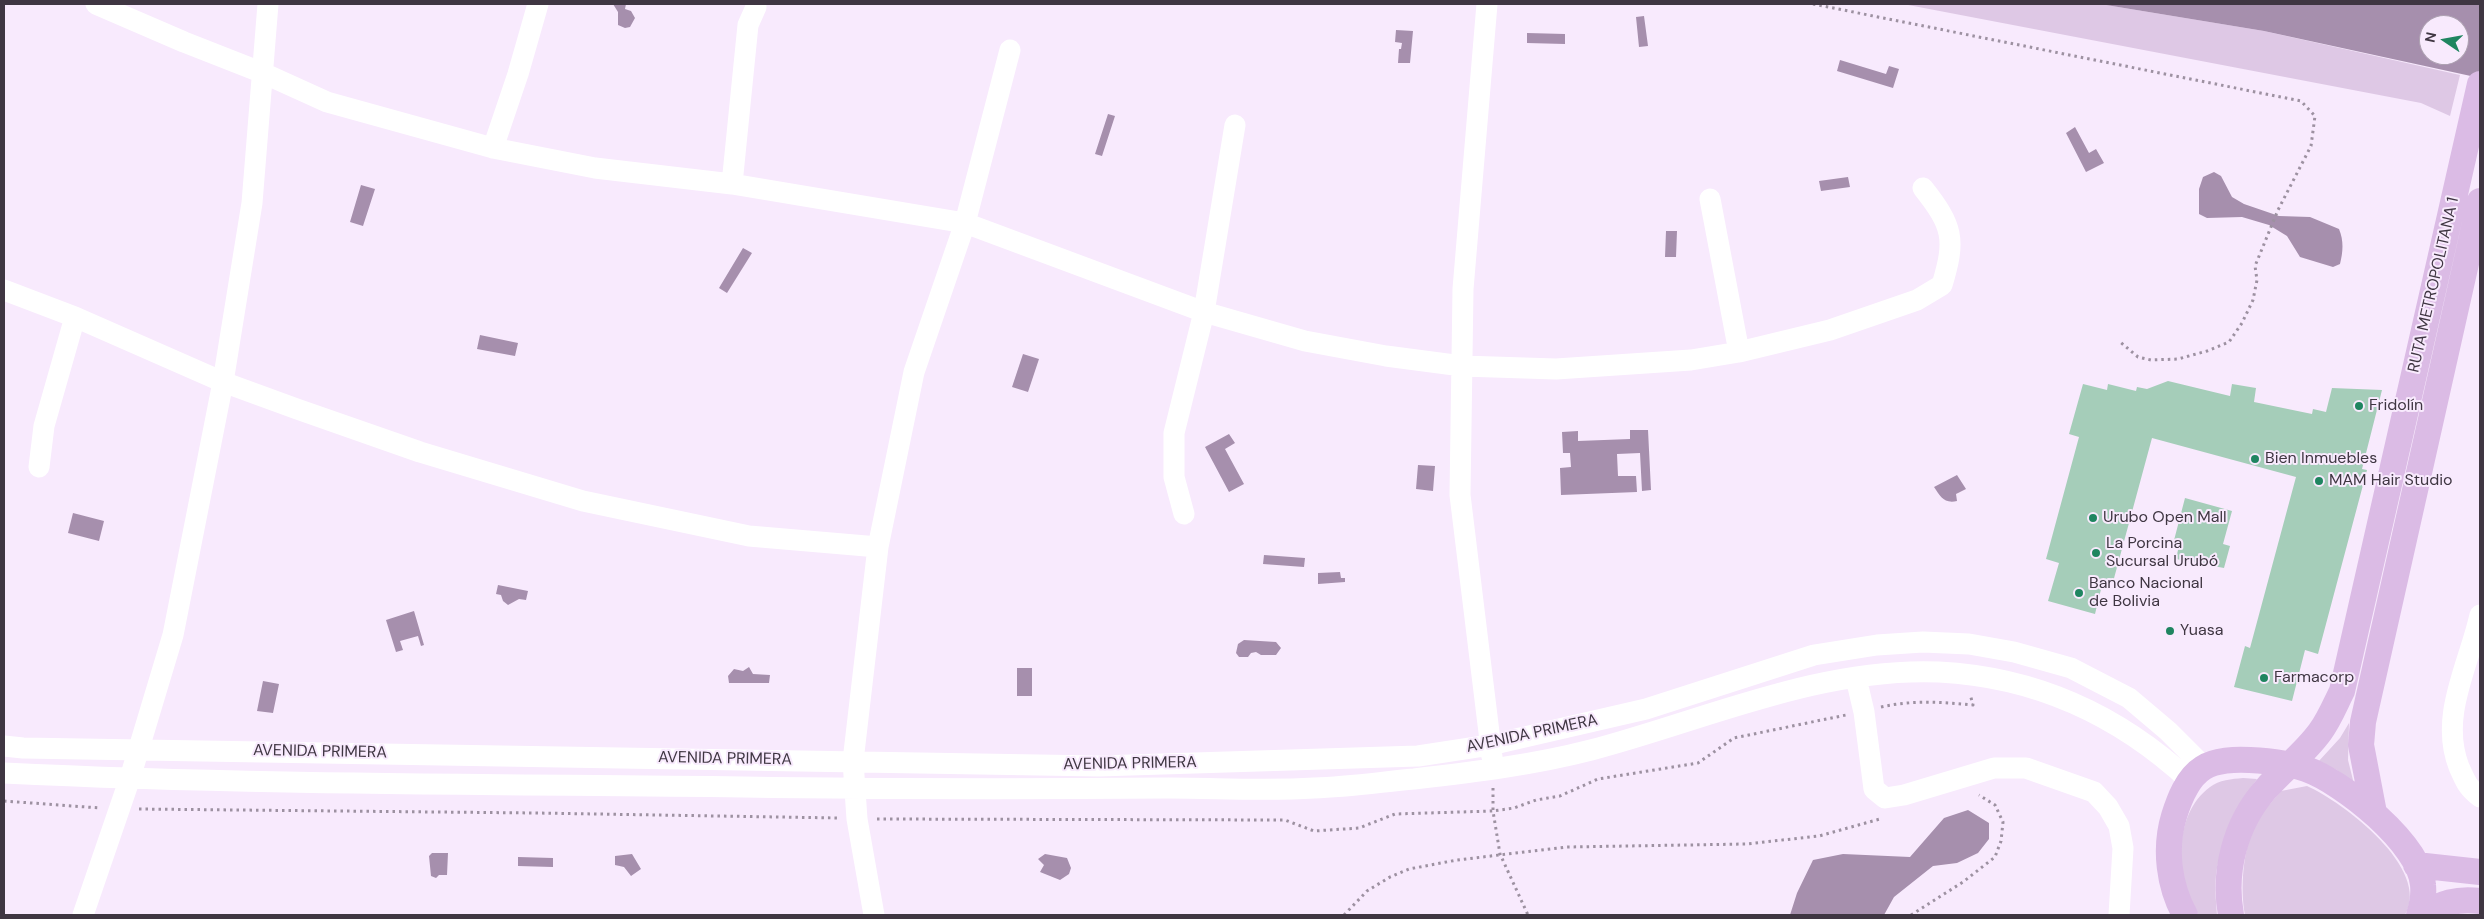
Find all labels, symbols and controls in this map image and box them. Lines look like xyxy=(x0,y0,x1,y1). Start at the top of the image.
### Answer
north arrow xyxy=(2419,15,2469,65)
text: N xyxy=(2420,30,2440,44)
street label: RUTA METROPOLITANA 1 xyxy=(2405,196,2463,374)
place label: Fridolín xyxy=(2369,396,2423,416)
marker: Fridolín xyxy=(2353,400,2365,412)
place label: Bien Inmuebles xyxy=(2265,449,2377,469)
marker: Bien Inmuebles xyxy=(2249,453,2261,465)
place label: MAM Hair Studio xyxy=(2329,471,2452,491)
marker: MAM Hair Studio xyxy=(2313,475,2325,487)
place label: Urubo Open Mall xyxy=(2103,508,2227,528)
marker: Urubo Open Mall xyxy=(2087,512,2099,524)
place label: La Porcina Sucursal Urubó xyxy=(2106,534,2218,572)
marker: La Porcina Sucursal Urubó xyxy=(2090,547,2102,559)
place label: Banco Nacional de Bolivia xyxy=(2089,574,2203,612)
marker: Banco Nacional de Bolivia xyxy=(2073,587,2085,599)
place label: Yuasa xyxy=(2180,621,2223,641)
marker: Yuasa xyxy=(2164,625,2176,637)
place label: Farmacorp xyxy=(2274,668,2354,688)
marker: Farmacorp xyxy=(2258,672,2270,684)
street label: AVENIDA PRIMERA xyxy=(1465,711,1599,757)
street label: AVENIDA PRIMERA xyxy=(253,741,387,763)
street label: AVENIDA PRIMERA xyxy=(658,748,792,770)
street label: AVENIDA PRIMERA xyxy=(1063,753,1197,775)

